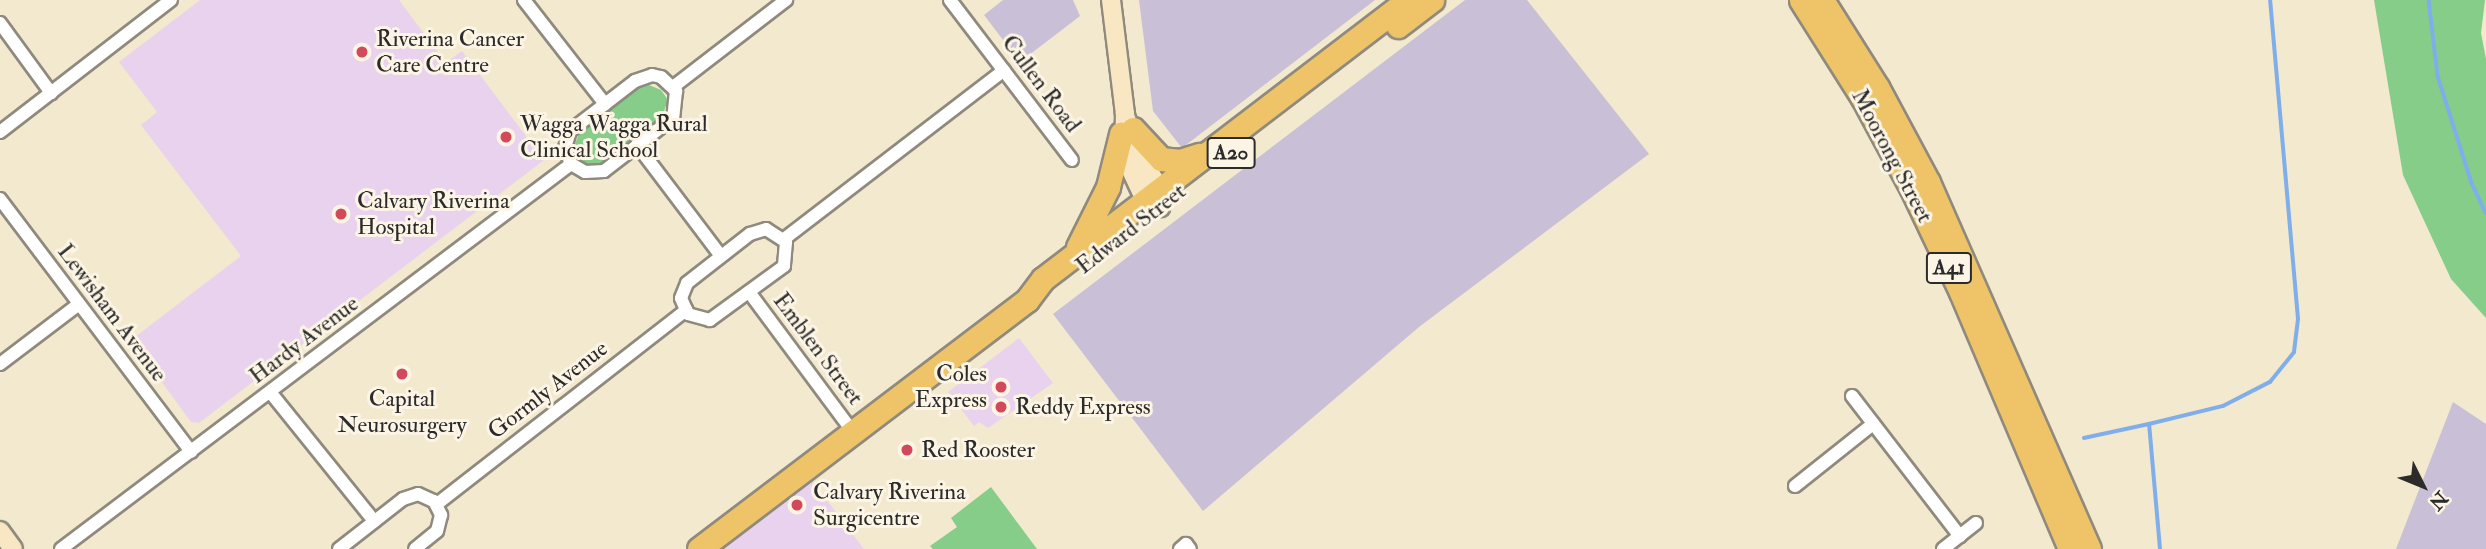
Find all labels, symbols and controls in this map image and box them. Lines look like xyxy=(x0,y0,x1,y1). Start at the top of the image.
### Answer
place label: Riverina Cancer Care Centre xyxy=(376,25,524,79)
street label: Cullen Road xyxy=(995,30,1087,138)
marker: Riverina Cancer Care Centre xyxy=(354,44,370,60)
street label: Moorong Street xyxy=(1845,85,1939,227)
place label: Wagga Wagga Rural Clinical School xyxy=(520,110,708,164)
marker: Wagga Wagga Rural Clinical School xyxy=(498,129,514,145)
road number: A20 xyxy=(1206,136,1256,170)
street label: Edward Street xyxy=(1071,178,1191,280)
place label: Calvary Riverina Hospital xyxy=(357,187,510,241)
marker: Calvary Riverina Hospital xyxy=(331,204,351,224)
street label: Lewisham Avenue xyxy=(51,239,173,387)
road number: A41 xyxy=(1924,250,1974,286)
street label: Emblen Street xyxy=(767,288,869,410)
street label: Hardy Avenue xyxy=(244,290,364,390)
street label: Gormly Avenue xyxy=(483,335,613,445)
place label: Coles Express xyxy=(915,360,987,414)
marker: Capital Neurosurgery xyxy=(394,366,410,382)
marker: Coles Express xyxy=(993,379,1009,395)
place label: Capital Neurosurgery xyxy=(337,385,467,439)
place label: Reddy Express xyxy=(1015,393,1151,421)
marker: Reddy Express xyxy=(993,399,1009,415)
place label: Red Rooster xyxy=(921,436,1035,464)
marker: Red Rooster xyxy=(899,442,915,458)
north arrow xyxy=(2388,451,2458,521)
place label: Calvary Riverina Surgicentre xyxy=(813,478,966,532)
text: N xyxy=(2424,486,2453,515)
marker: Calvary Riverina Surgicentre xyxy=(787,495,807,515)

